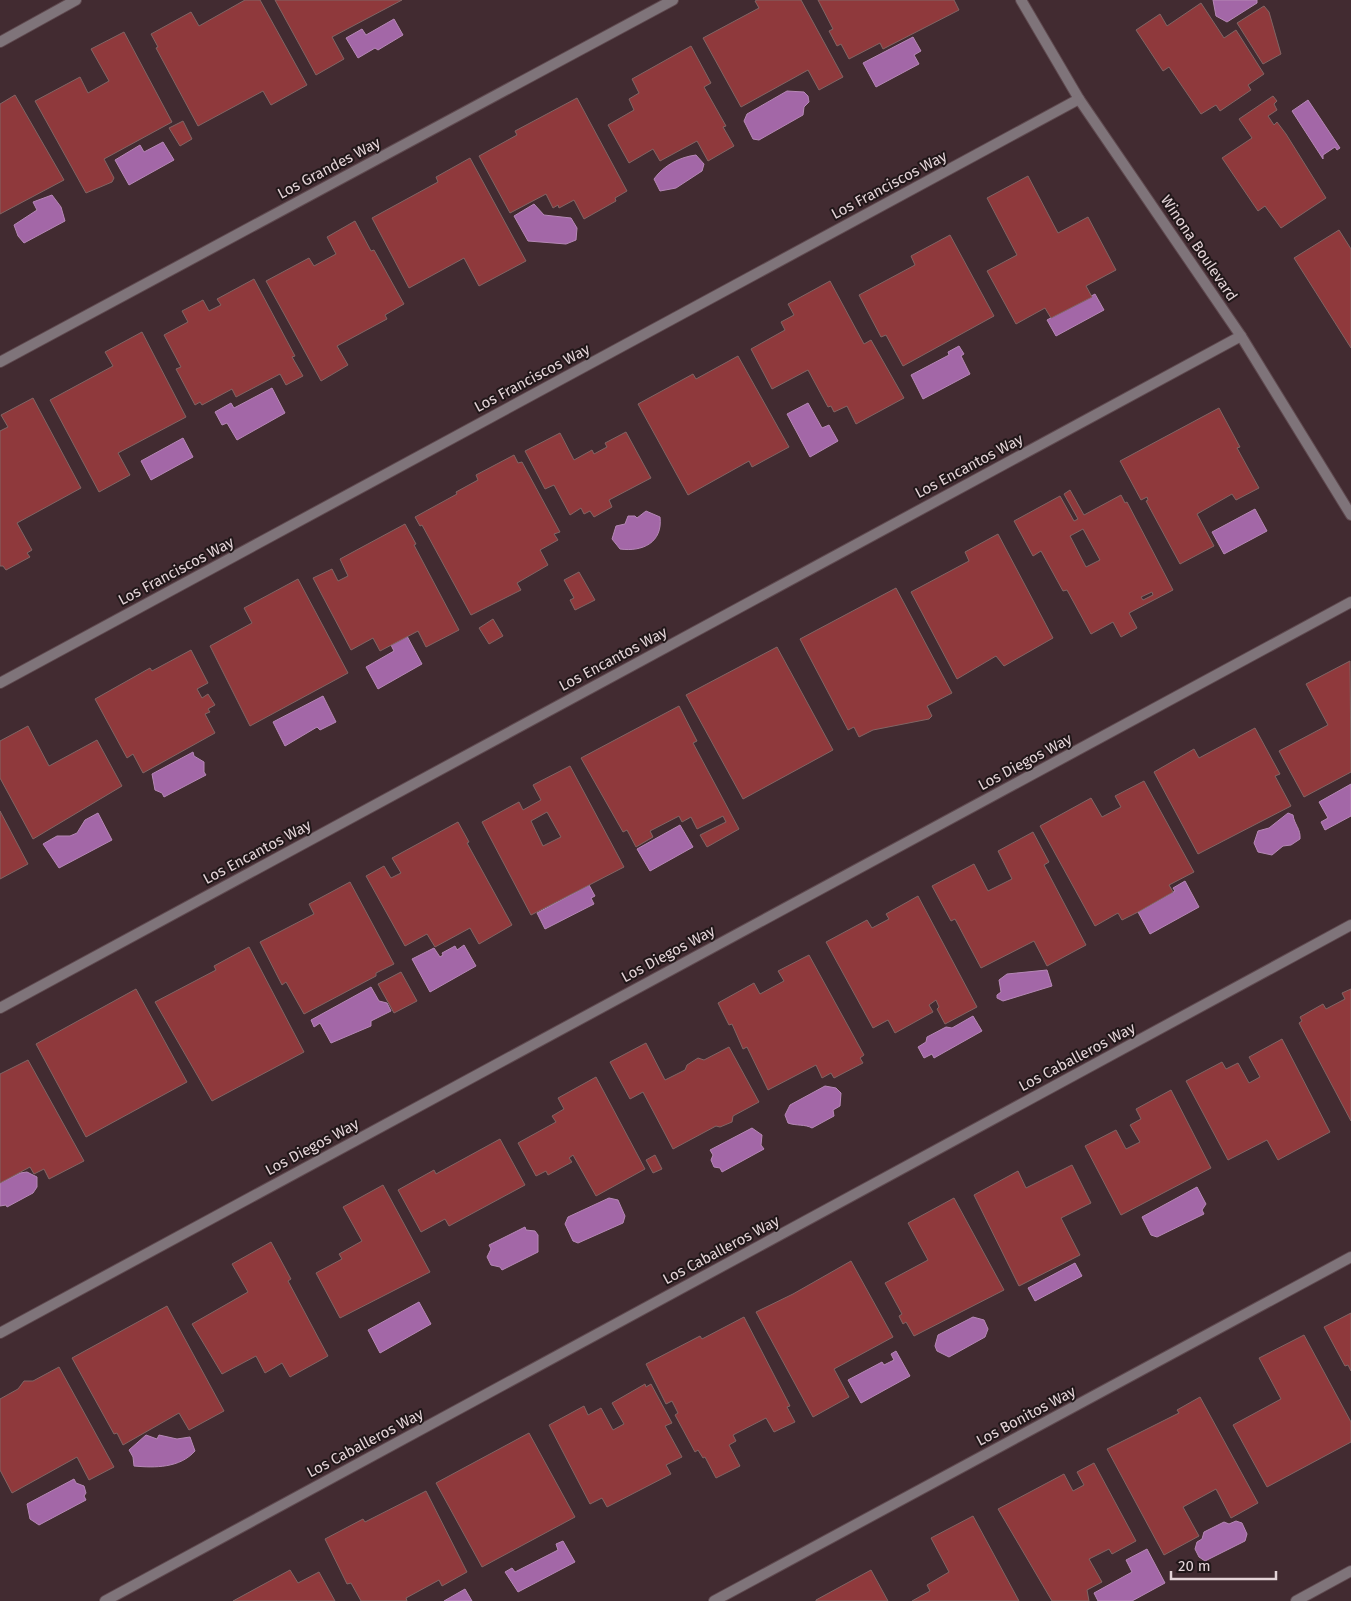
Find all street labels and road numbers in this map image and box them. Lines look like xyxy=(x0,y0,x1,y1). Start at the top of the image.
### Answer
street label: Los Grandes Way xyxy=(274,133,384,203)
street label: Los Franciscos Way xyxy=(828,147,950,223)
street label: Winona Boulevard xyxy=(1157,192,1241,304)
street label: Los Franciscos Way xyxy=(471,340,593,416)
street label: Los Encantos Way xyxy=(912,430,1027,502)
street label: Los Franciscos Way xyxy=(115,533,237,609)
street label: Los Encantos Way xyxy=(556,623,671,695)
street label: Los Diegos Way xyxy=(975,729,1075,794)
street label: Los Encantos Way xyxy=(200,816,315,888)
street label: Los Diegos Way xyxy=(618,921,718,986)
street label: Los Caballeros Way xyxy=(1016,1018,1139,1095)
street label: Los Diegos Way xyxy=(262,1114,362,1179)
street label: Los Caballeros Way xyxy=(660,1211,783,1288)
street label: Los Bonitos Way xyxy=(973,1382,1079,1450)
street label: Los Caballeros Way xyxy=(304,1404,427,1481)

